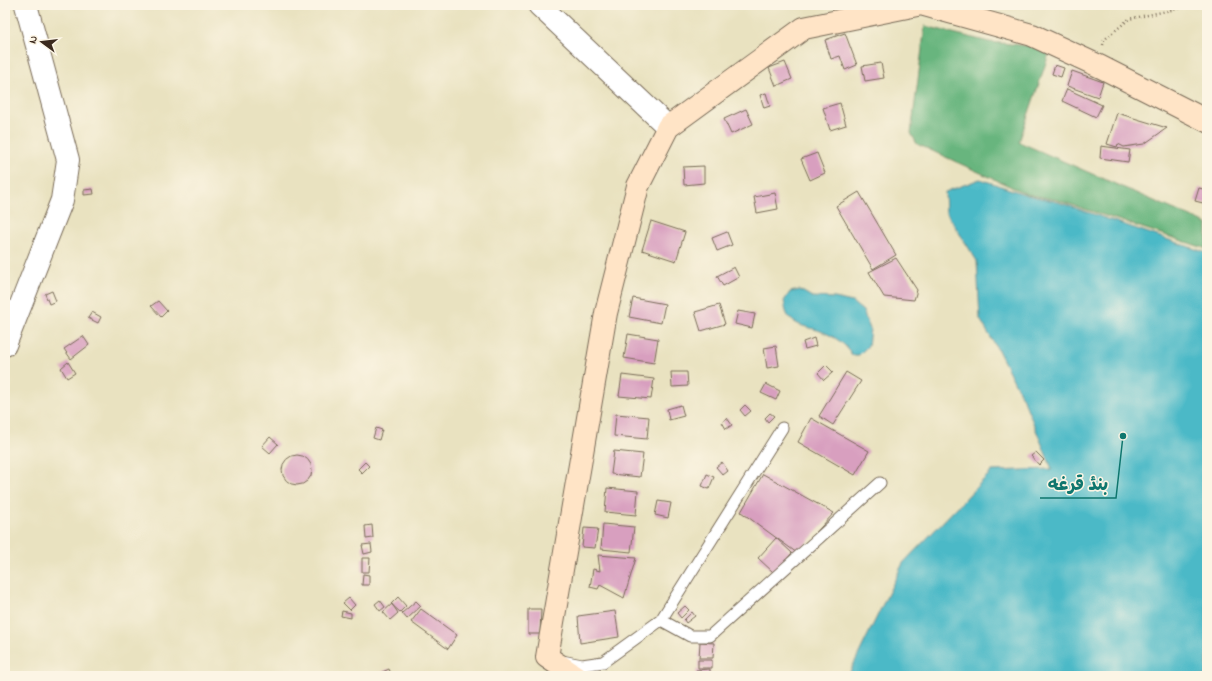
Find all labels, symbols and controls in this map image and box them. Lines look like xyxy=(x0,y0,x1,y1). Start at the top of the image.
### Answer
north arrow xyxy=(22,22,62,62)
text: N xyxy=(25,34,42,45)
callout: بندٔ قرغه xyxy=(1040,468,1116,498)
text: بندٔ قرغه xyxy=(1048,473,1108,499)

